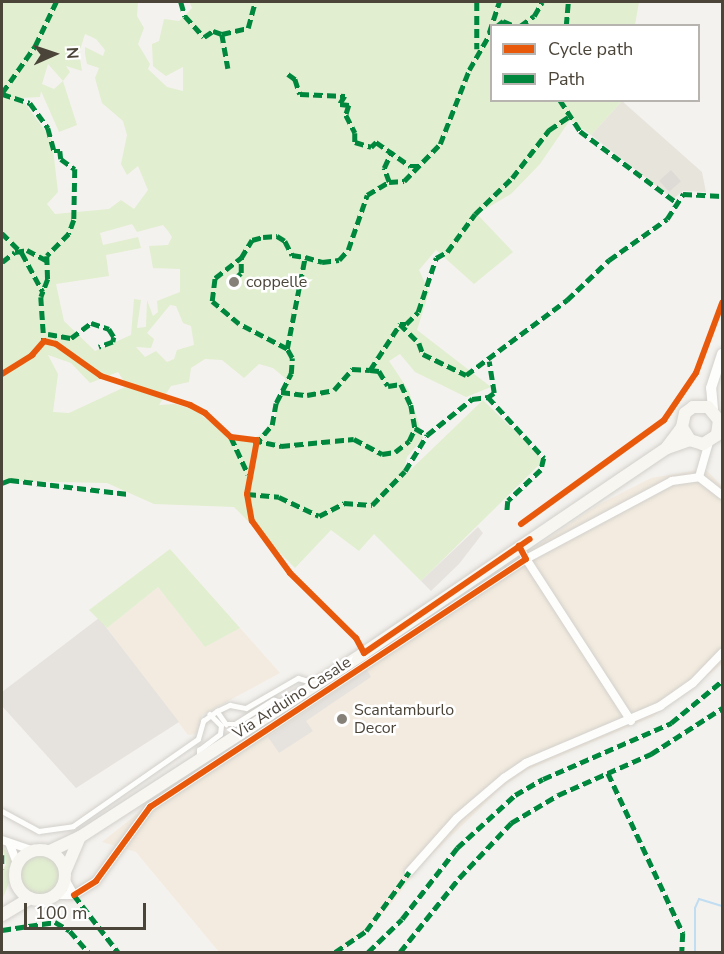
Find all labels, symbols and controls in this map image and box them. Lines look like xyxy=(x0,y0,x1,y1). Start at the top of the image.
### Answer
north arrow xyxy=(24,24,84,84)
legend xyxy=(490,24,700,102)
text: Cycle path xyxy=(548,37,633,61)
text: N xyxy=(61,47,83,60)
text: Path xyxy=(548,67,585,91)
place label: coppelle xyxy=(246,272,307,292)
marker: coppelle xyxy=(227,275,241,289)
street label: Via Arduino Casale xyxy=(229,653,355,743)
place label: Scantamburlo Decor xyxy=(354,700,454,738)
marker: Scantamburlo Decor xyxy=(335,712,349,726)
scale bar xyxy=(27,891,148,929)
text: 100 m xyxy=(35,901,87,925)

